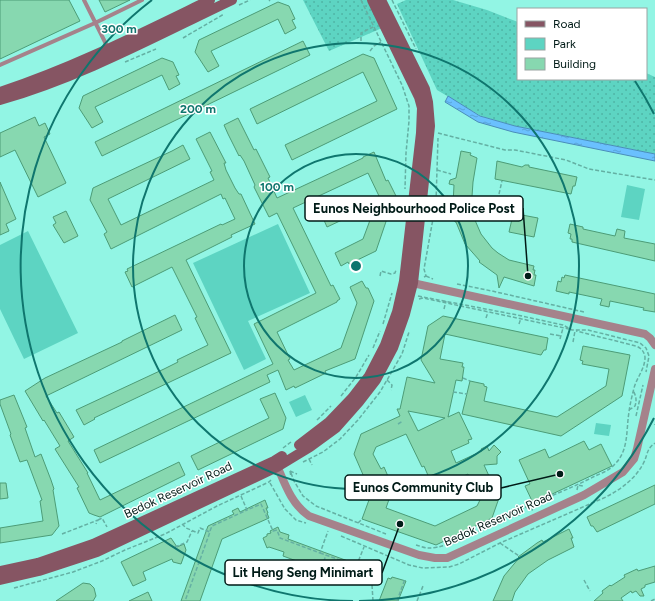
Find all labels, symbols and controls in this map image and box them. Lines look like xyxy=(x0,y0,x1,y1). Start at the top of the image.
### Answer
legend xyxy=(517,8,647,80)
text: Road xyxy=(553,17,581,31)
text: 300 m xyxy=(101,22,137,36)
text: Park xyxy=(553,37,576,51)
text: Building xyxy=(553,57,596,71)
text: 200 m xyxy=(180,102,216,116)
text: 100 m xyxy=(260,180,294,194)
callout: Eunos Neighbourhood Police Post xyxy=(305,196,523,221)
text: Eunos Neighbourhood Police Post xyxy=(313,201,515,216)
centre of rings xyxy=(349,259,363,273)
street label: Bedok Reservoir Road xyxy=(122,459,234,521)
callout: Eunos Community Club xyxy=(345,475,501,500)
text: Eunos Community Club xyxy=(353,480,494,495)
street label: Bedok Reservoir Road xyxy=(442,489,554,549)
callout: Lit Heng Seng Minimart xyxy=(225,560,382,585)
text: Lit Heng Seng Minimart xyxy=(232,565,374,580)

